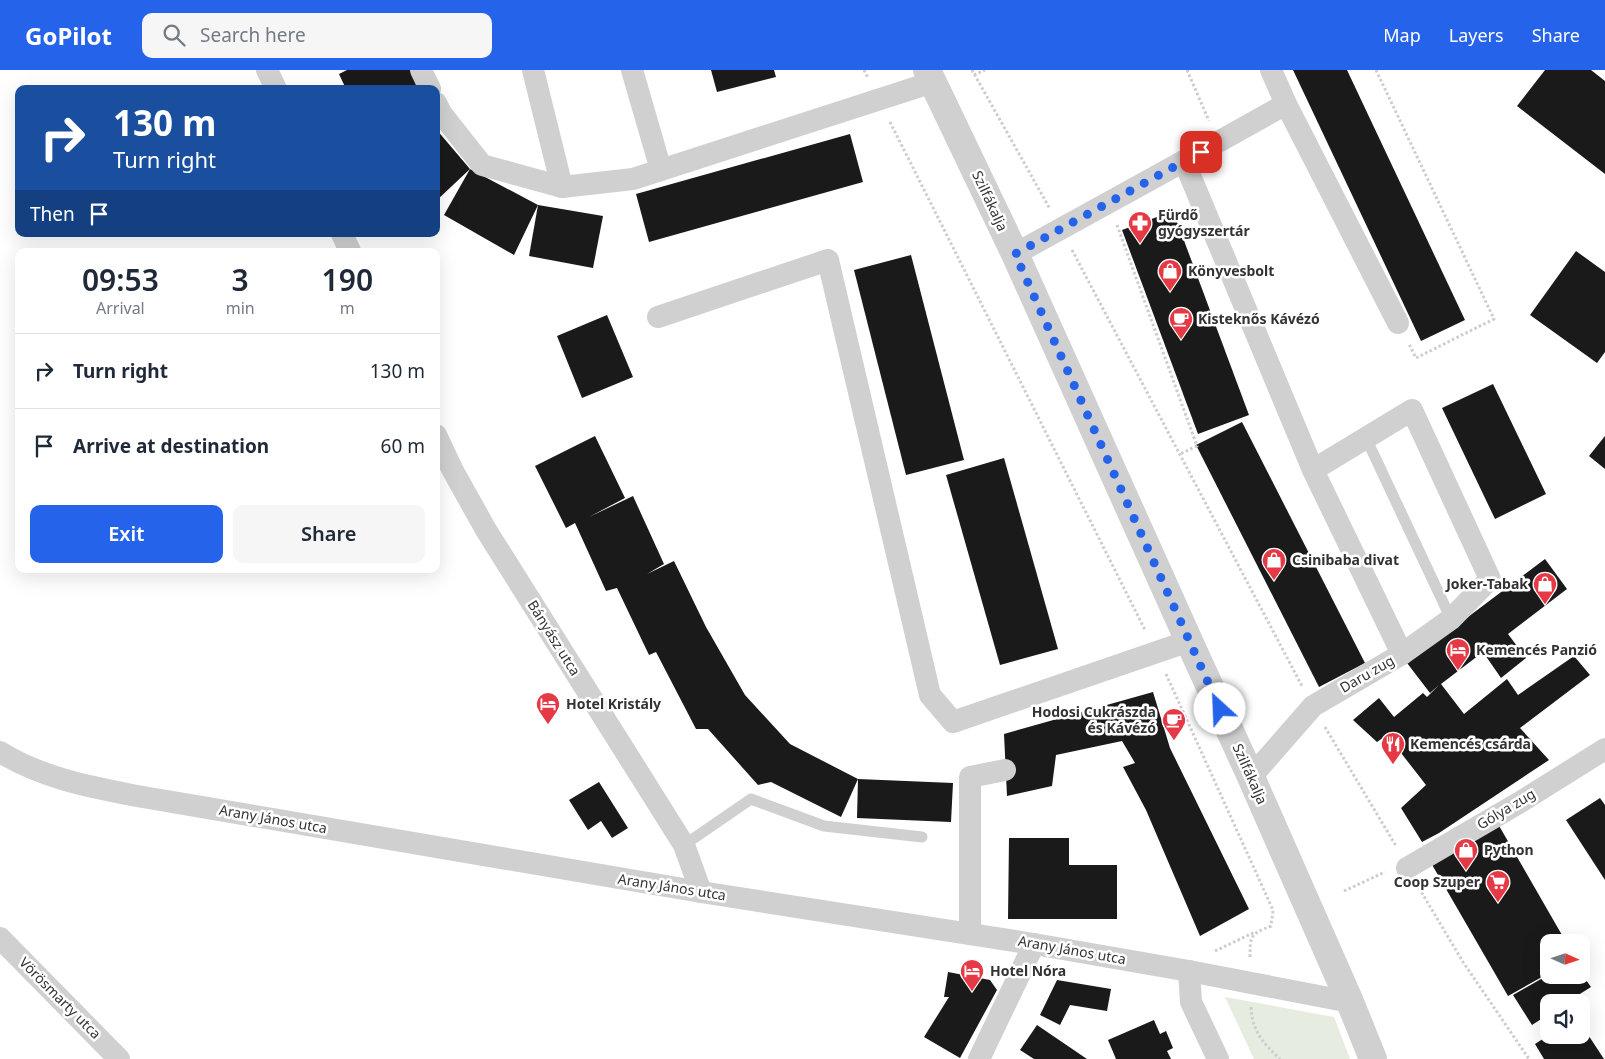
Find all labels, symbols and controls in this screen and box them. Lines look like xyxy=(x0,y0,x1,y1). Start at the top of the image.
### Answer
search box xyxy=(142,13,492,58)
text: GoPilot xyxy=(25,19,112,52)
icon: search xyxy=(160,21,188,49)
text: Search here xyxy=(200,22,306,48)
text: Map xyxy=(1383,23,1421,47)
text: Layers xyxy=(1449,23,1504,47)
text: Share xyxy=(1532,23,1580,47)
text: 130 m xyxy=(113,99,216,146)
icon: right xyxy=(30,105,95,170)
pin xyxy=(1180,131,1222,173)
icon: arrive xyxy=(1187,138,1215,166)
text: Turn right xyxy=(113,144,216,174)
street label: Szilfákalja xyxy=(968,168,1013,234)
icon: arrive xyxy=(85,200,113,228)
text: Then xyxy=(30,201,75,227)
place label: Fürdő gyógyszertár xyxy=(1158,205,1250,240)
pharmacy icon: Fürdő gyógyszertár xyxy=(1127,210,1153,244)
shop icon: Könyvesbolt xyxy=(1157,258,1183,292)
text: 09:53 xyxy=(82,259,159,300)
text: 3 xyxy=(232,259,249,300)
text: 190 xyxy=(322,259,373,300)
place label: Könyvesbolt xyxy=(1188,261,1274,280)
text: Arrival xyxy=(96,297,145,319)
text: min xyxy=(226,297,255,319)
text: m xyxy=(340,297,355,319)
cafe icon: Kisteknős Kávézó xyxy=(1168,306,1194,340)
place label: Kisteknős Kávézó xyxy=(1198,309,1320,328)
icon: right xyxy=(30,357,58,385)
text: Turn right xyxy=(73,358,168,384)
text: 130 m xyxy=(370,358,425,384)
icon: arrive xyxy=(30,432,58,460)
text: Arrive at destination xyxy=(73,433,269,459)
text: 60 m xyxy=(381,433,425,459)
button: Exit xyxy=(30,505,223,563)
button: Share xyxy=(233,505,425,563)
shop icon: Csinibaba divat xyxy=(1261,547,1287,581)
place label: Csinibaba divat xyxy=(1292,550,1399,569)
shop icon: Joker-Tabak xyxy=(1532,571,1558,605)
place label: Joker-Tabak xyxy=(1444,574,1528,593)
street label: Bányász utca xyxy=(524,596,585,679)
hotel icon: Kemencés Panzió xyxy=(1445,637,1471,671)
place label: Kemencés Panzió xyxy=(1476,640,1597,659)
street label: Daru zug xyxy=(1336,650,1397,697)
position arrow xyxy=(1193,682,1245,734)
hotel icon: Hotel Kristály xyxy=(535,691,561,725)
place label: Hotel Kristály xyxy=(566,694,661,713)
place label: Hodosi Cukrászda és Kávézó xyxy=(1032,702,1156,737)
cafe icon: Hodosi Cukrászda és Kávézó xyxy=(1161,707,1187,741)
restaurant icon: Kemencés csárda xyxy=(1380,731,1406,765)
place label: Kemencés csárda xyxy=(1410,734,1531,753)
street label: Szilfákalja xyxy=(1229,740,1272,807)
street label: Gólya zug xyxy=(1473,784,1538,833)
street label: Arany János utca xyxy=(218,800,328,837)
shop icon: Python xyxy=(1453,837,1479,871)
place label: Python xyxy=(1484,840,1534,859)
street label: Arany János utca xyxy=(617,869,727,904)
supermarket icon: Coop Szuper xyxy=(1485,869,1511,903)
place label: Coop Szuper xyxy=(1394,872,1481,891)
street label: Arany János utca xyxy=(1017,931,1127,968)
north arrow xyxy=(1540,934,1590,984)
map controls xyxy=(1540,934,1590,1044)
street label: Vörösmarty utca xyxy=(15,953,105,1043)
hotel icon: Hotel Nóra xyxy=(959,958,985,992)
place label: Hotel Nóra xyxy=(990,961,1066,980)
button: sound xyxy=(1540,994,1590,1044)

